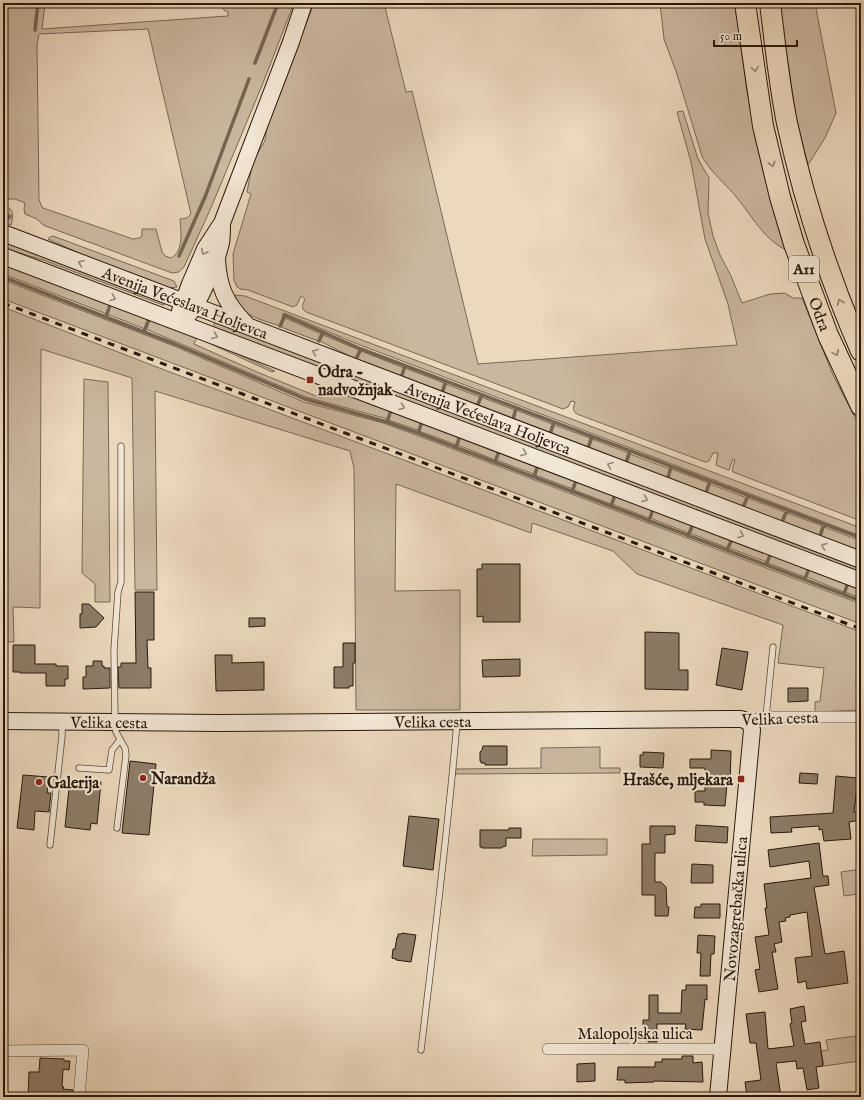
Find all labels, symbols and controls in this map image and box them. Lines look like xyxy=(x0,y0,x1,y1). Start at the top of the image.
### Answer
scale bar xyxy=(714,22,797,48)
text: 50 m xyxy=(720,29,742,44)
one-way arrow xyxy=(750,66,759,72)
one-way arrow xyxy=(767,161,775,167)
one-way arrow xyxy=(201,248,209,255)
road number: A11 xyxy=(789,256,819,282)
one-way arrow xyxy=(77,259,84,267)
street label: Avenija Većeslava Holjevca xyxy=(98,263,270,345)
one-way arrow xyxy=(110,293,117,301)
street label: Odra xyxy=(803,295,834,334)
one-way arrow xyxy=(837,298,845,305)
one-way arrow xyxy=(211,331,218,339)
one-way arrow xyxy=(312,349,319,357)
one-way arrow xyxy=(831,349,839,357)
place label: Odra - nadvožnjak xyxy=(318,363,393,401)
marker: Odra - nadvožnjak xyxy=(305,375,315,385)
street label: Avenija Većeslava Holjevca xyxy=(401,379,573,460)
one-way arrow xyxy=(398,402,405,410)
one-way arrow xyxy=(520,448,527,456)
one-way arrow xyxy=(606,461,613,469)
one-way arrow xyxy=(642,494,649,502)
one-way arrow xyxy=(737,530,744,538)
one-way arrow xyxy=(821,542,828,550)
street label: Velika cesta xyxy=(740,709,819,731)
street label: Velika cesta xyxy=(393,713,472,734)
street label: Velika cesta xyxy=(69,714,148,734)
place label: Narandža xyxy=(150,770,217,790)
place label: Hrašće, mljekara xyxy=(623,771,734,791)
marker: Narandža xyxy=(138,773,148,783)
place label: Galerija xyxy=(47,774,100,794)
marker: Hrašće, mljekara xyxy=(736,774,746,784)
marker: Galerija xyxy=(34,777,44,787)
street label: Novozagrebačka ulica xyxy=(721,836,753,983)
street label: Malopoljska ulica xyxy=(577,1025,693,1045)

